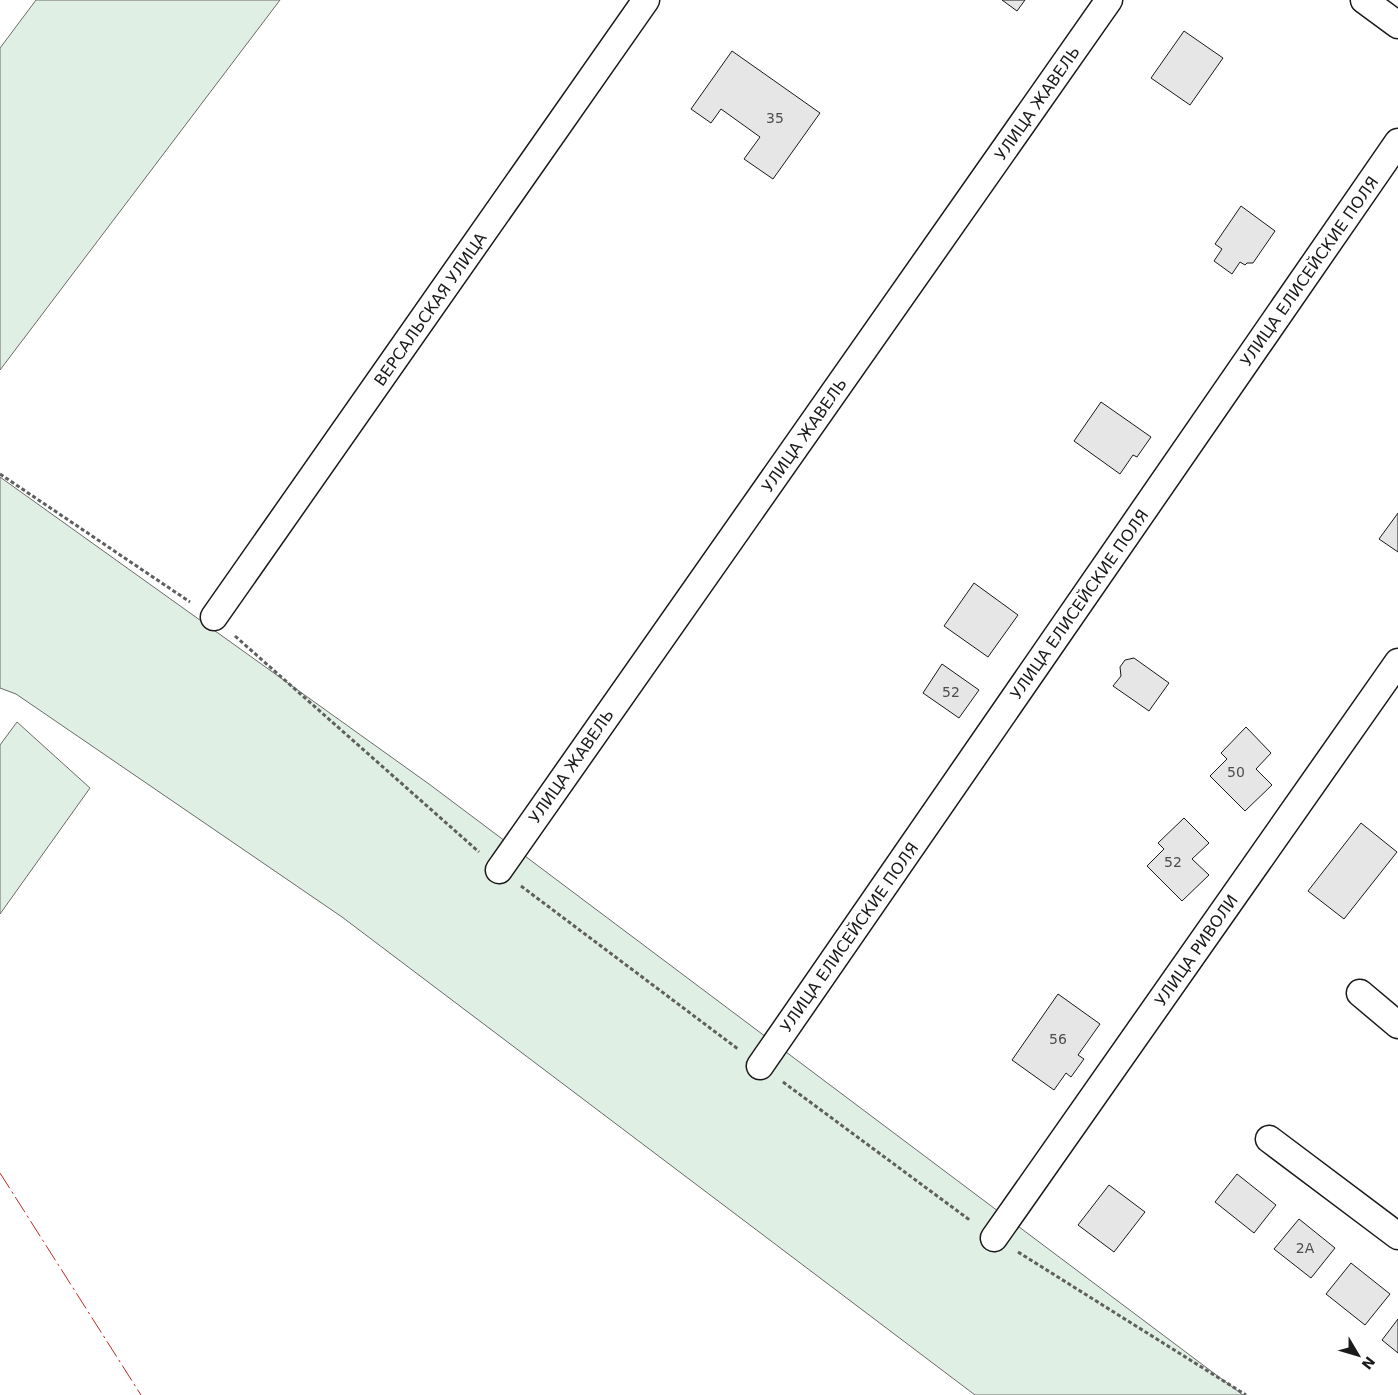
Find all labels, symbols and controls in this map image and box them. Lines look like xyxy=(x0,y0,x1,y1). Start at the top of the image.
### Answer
street label: УЛИЦА ЖАВЕЛЬ xyxy=(991,43,1084,164)
house number: 35 xyxy=(766,110,784,126)
street label: УЛИЦА ЕЛИСЕЙСКИЕ ПОЛЯ xyxy=(1237,173,1382,370)
street label: ВЕРСАЛЬСКАЯ УЛИЦА xyxy=(370,229,491,390)
street label: УЛИЦА ЖАВЕЛЬ xyxy=(758,375,851,496)
street label: УЛИЦА ЕЛИСЕЙСКИЕ ПОЛЯ xyxy=(1007,506,1152,703)
house number: 52 xyxy=(942,684,960,700)
street label: УЛИЦА ЖАВЕЛЬ xyxy=(525,706,618,827)
house number: 50 xyxy=(1227,764,1245,780)
street label: УЛИЦА ЕЛИСЕЙСКИЕ ПОЛЯ xyxy=(777,839,922,1036)
house number: 52 xyxy=(1164,854,1182,870)
street label: УЛИЦА РИВОЛИ xyxy=(1151,891,1242,1010)
house number: 56 xyxy=(1049,1031,1067,1047)
house number: 2А xyxy=(1296,1240,1315,1256)
north arrow xyxy=(1333,1330,1383,1380)
text: N xyxy=(1358,1353,1378,1373)

